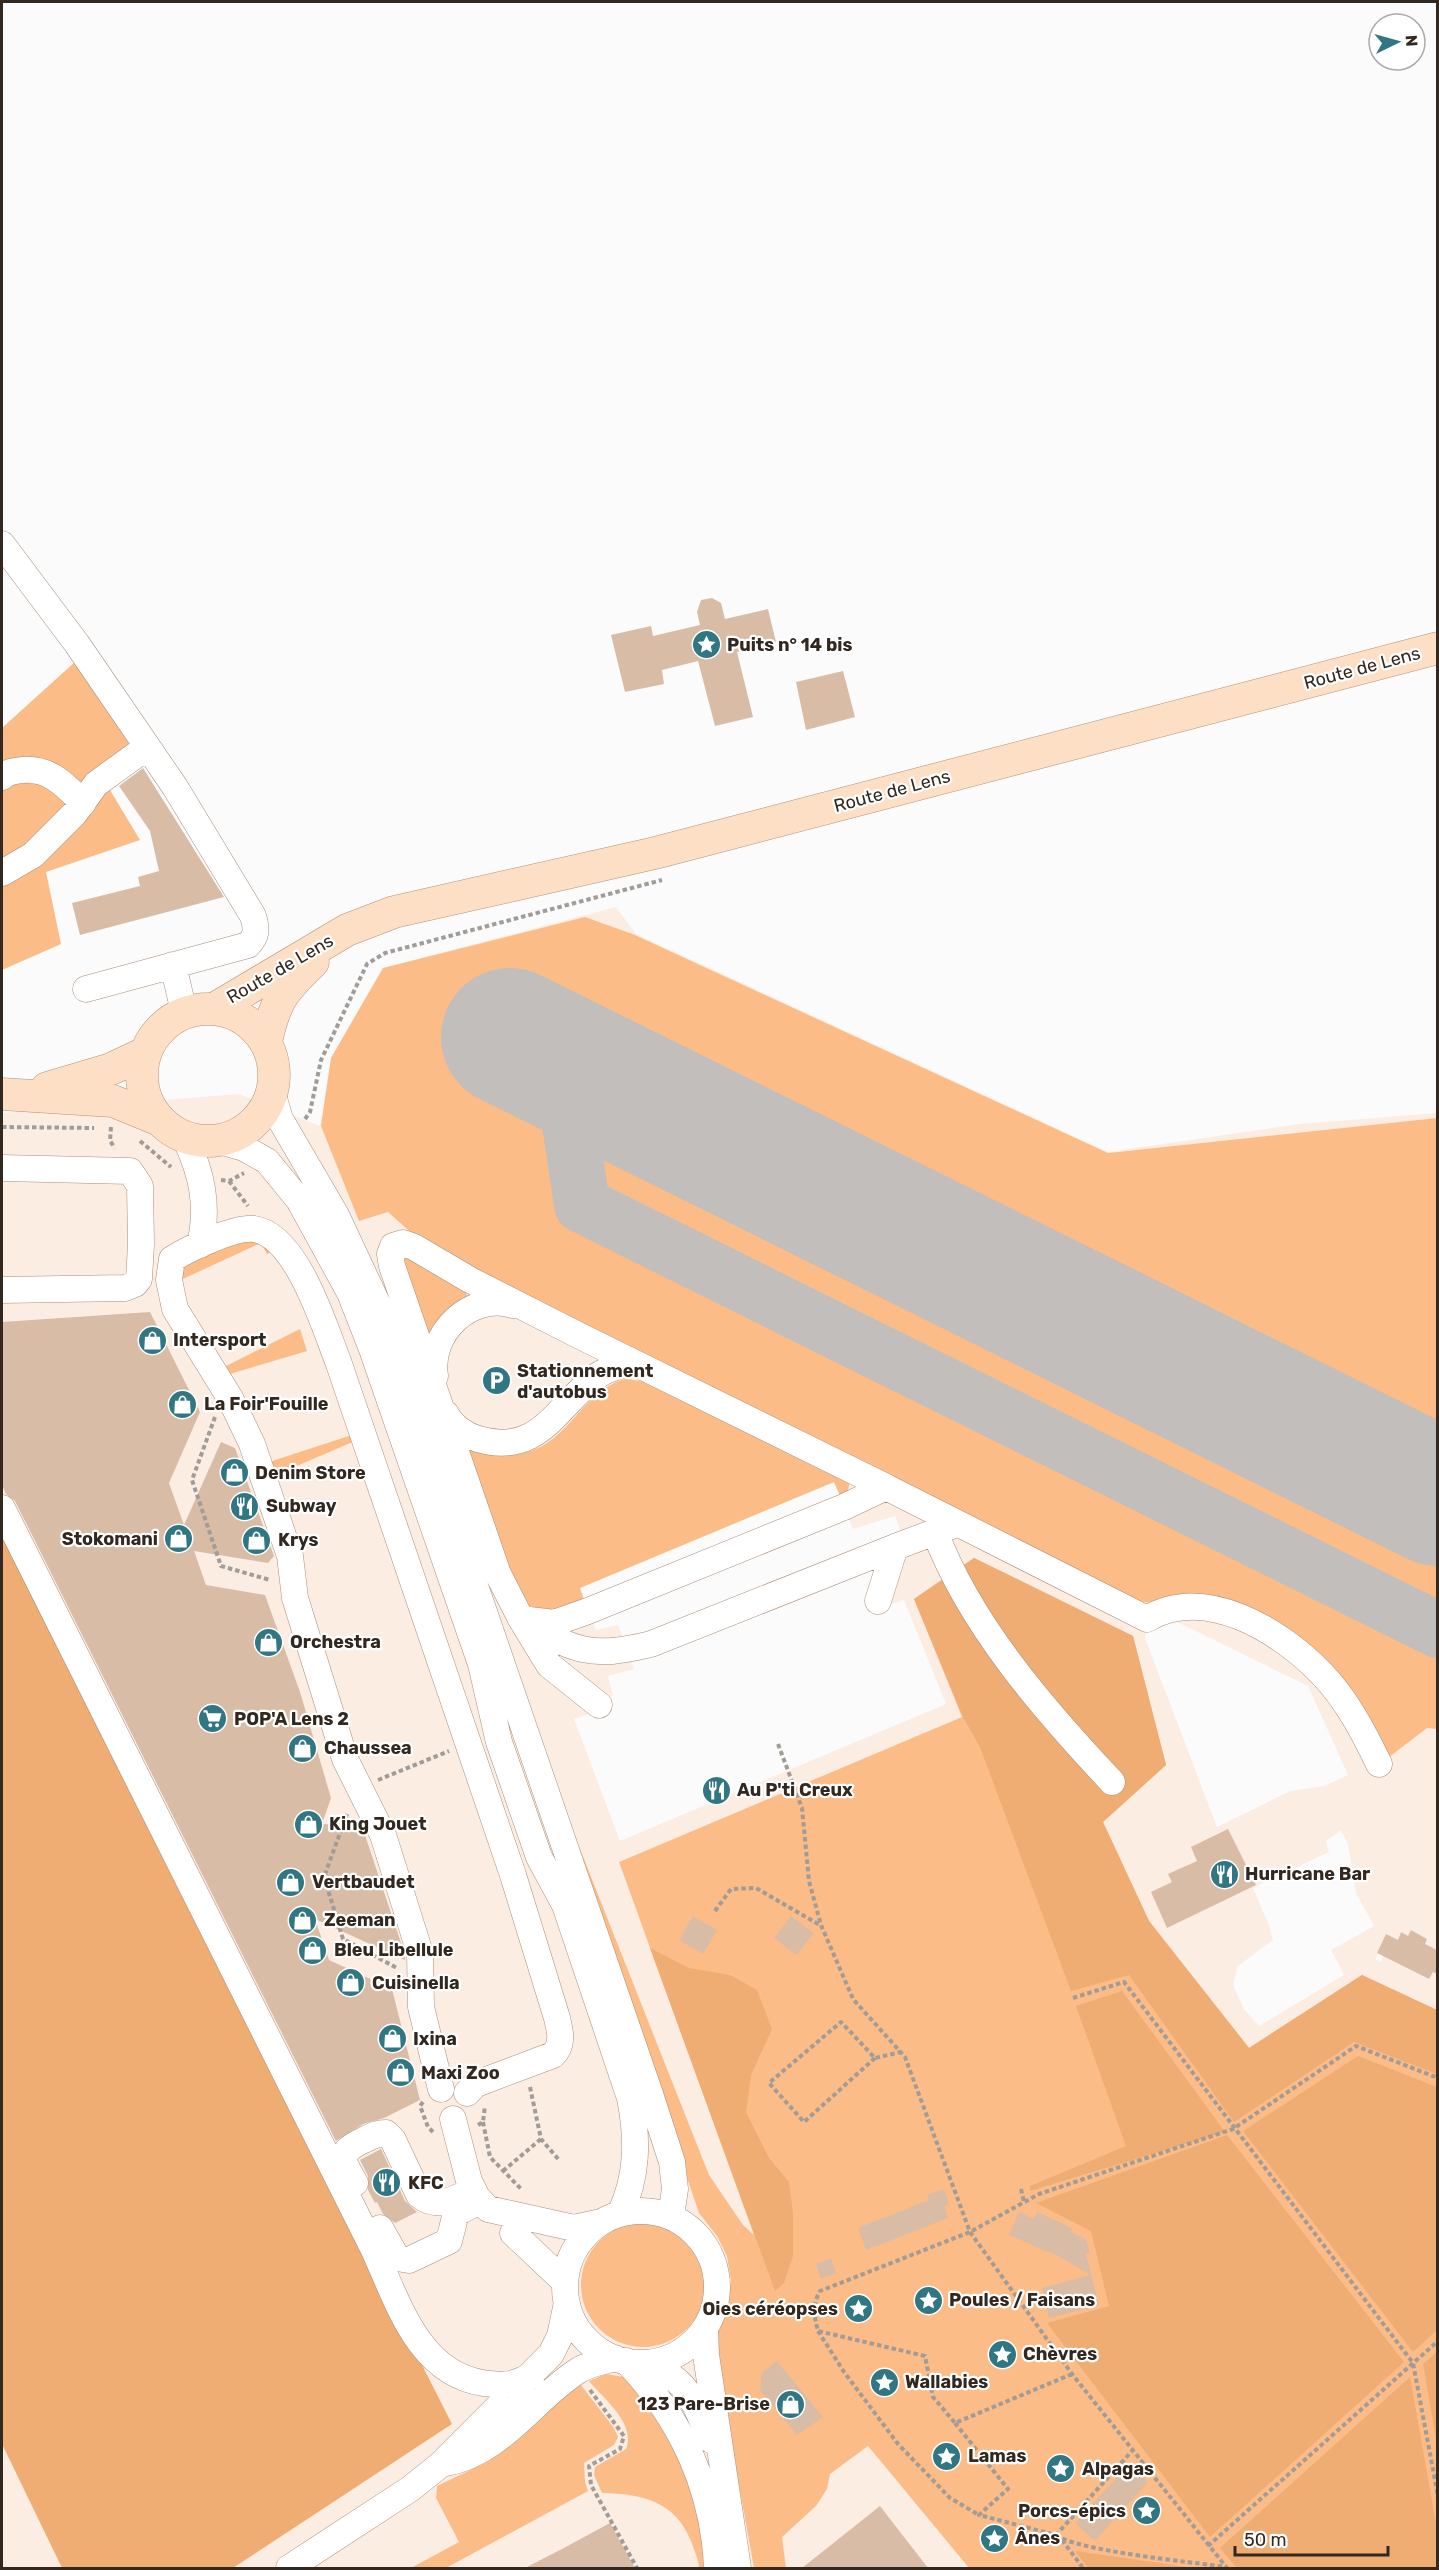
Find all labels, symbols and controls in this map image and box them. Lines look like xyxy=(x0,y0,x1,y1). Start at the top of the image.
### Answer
north arrow xyxy=(1367,12,1427,72)
text: N xyxy=(1401,34,1421,47)
place icon: Puits n° 14 bis xyxy=(690,629,722,661)
place label: Puits n° 14 bis xyxy=(727,634,852,656)
street label: Route de Lens xyxy=(1301,642,1423,694)
street label: Route de Lens xyxy=(831,765,953,817)
street label: Route de Lens xyxy=(223,930,337,1008)
shop icon: Intersport xyxy=(136,1324,168,1356)
place label: Intersport xyxy=(173,1329,266,1351)
place label: Stationnement d'autobus xyxy=(517,1360,653,1403)
parking icon: Stationnement d'autobus xyxy=(480,1365,512,1397)
shop icon: La Foir'Fouille xyxy=(167,1388,199,1420)
place label: La Foir'Fouille xyxy=(204,1393,329,1415)
shop icon: Denim Store xyxy=(218,1457,250,1489)
place label: Denim Store xyxy=(255,1462,366,1484)
restaurant icon: Subway xyxy=(229,1490,261,1522)
place label: Subway xyxy=(266,1495,337,1517)
shop icon: Stokomani xyxy=(163,1523,195,1555)
shop icon: Krys xyxy=(241,1524,273,1556)
place label: Stokomani xyxy=(62,1528,158,1550)
place label: Krys xyxy=(278,1529,319,1551)
shop icon: Orchestra xyxy=(253,1626,285,1658)
place label: Orchestra xyxy=(290,1631,381,1653)
supermarket icon: POP'A Lens 2 xyxy=(197,1703,229,1735)
place label: POP'A Lens 2 xyxy=(234,1708,349,1730)
shop icon: Chaussea xyxy=(287,1732,319,1764)
place label: Chaussea xyxy=(324,1737,412,1759)
restaurant icon: Au P'ti Creux xyxy=(700,1774,732,1806)
place label: Au P'ti Creux xyxy=(737,1779,853,1801)
shop icon: King Jouet xyxy=(292,1808,324,1840)
place label: King Jouet xyxy=(329,1813,427,1835)
restaurant icon: Hurricane Bar xyxy=(1208,1858,1240,1890)
place label: Hurricane Bar xyxy=(1245,1863,1370,1885)
shop icon: Vertbaudet xyxy=(275,1866,307,1898)
place label: Vertbaudet xyxy=(312,1871,415,1893)
shop icon: Zeeman xyxy=(287,1904,319,1936)
place label: Zeeman xyxy=(324,1909,396,1931)
shop icon: Bleu Libellule xyxy=(297,1934,329,1966)
place label: Bleu Libellule xyxy=(334,1939,454,1961)
shop icon: Cuisinella xyxy=(335,1967,367,1999)
place label: Cuisinella xyxy=(372,1972,460,1994)
shop icon: Ixina xyxy=(376,2023,408,2055)
place label: Ixina xyxy=(413,2028,457,2050)
shop icon: Maxi Zoo xyxy=(384,2057,416,2089)
place label: Maxi Zoo xyxy=(421,2062,500,2084)
restaurant icon: KFC xyxy=(371,2167,403,2199)
place label: KFC xyxy=(408,2172,444,2194)
place icon: Poules / Faisans xyxy=(912,2284,944,2316)
place label: Poules / Faisans xyxy=(949,2289,1095,2311)
place icon: Oies céréopses xyxy=(843,2293,875,2325)
place label: Oies céréopses xyxy=(703,2298,838,2320)
place icon: Chèvres xyxy=(986,2338,1018,2370)
place label: Chèvres xyxy=(1023,2343,1097,2365)
place icon: Wallabies xyxy=(868,2366,900,2398)
place label: Wallabies xyxy=(905,2371,988,2393)
shop icon: 123 Pare-Brise xyxy=(775,2388,807,2420)
place label: 123 Pare-Brise xyxy=(637,2393,770,2415)
place icon: Lamas xyxy=(931,2440,963,2472)
place label: Lamas xyxy=(968,2445,1026,2467)
place icon: Alpagas xyxy=(1045,2453,1077,2485)
place label: Alpagas xyxy=(1082,2458,1154,2480)
place icon: Porcs-épics xyxy=(1131,2495,1163,2527)
place label: Porcs-épics xyxy=(1018,2500,1126,2522)
scale bar xyxy=(1235,2519,1388,2557)
place icon: Ânes xyxy=(978,2522,1010,2554)
place label: Ânes xyxy=(1015,2527,1060,2549)
text: 50 m xyxy=(1244,2529,1287,2551)

